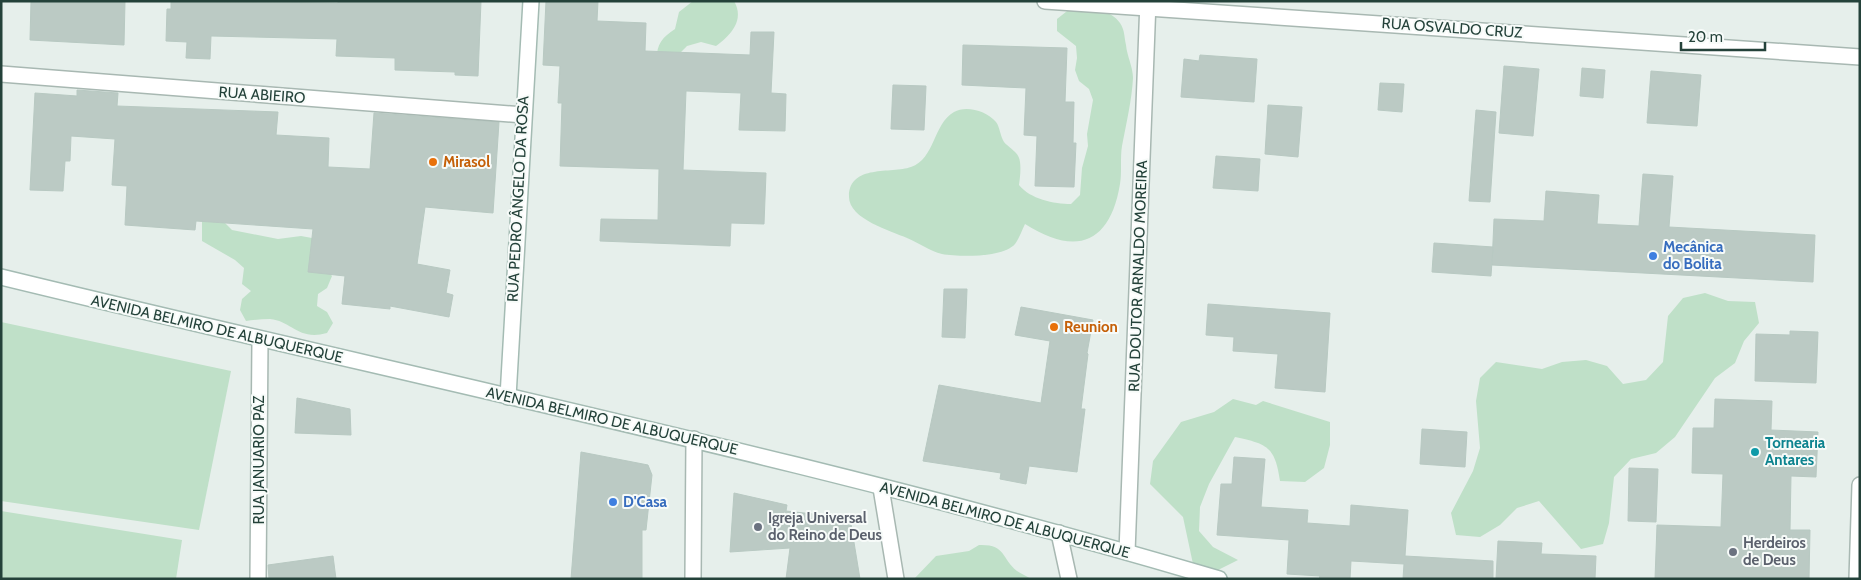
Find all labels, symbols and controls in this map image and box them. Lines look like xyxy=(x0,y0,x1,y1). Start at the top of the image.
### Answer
street label: RUA OSVALDO CRUZ xyxy=(1381,14,1524,42)
scale bar xyxy=(1681,20,1765,52)
text: 20 m xyxy=(1688,28,1723,46)
street label: RUA ABIEIRO xyxy=(218,83,306,107)
street label: RUA PEDRO ÂNGELO DA ROSA xyxy=(503,95,532,302)
place label: Mirasol xyxy=(443,153,490,171)
marker: Mirasol xyxy=(427,156,439,168)
street label: RUA DOUTOR ARNALDO MOREIRA xyxy=(1125,159,1151,392)
place label: Mecânica do Bolita xyxy=(1663,238,1724,273)
marker: Mecânica do Bolita xyxy=(1647,250,1659,262)
street label: AVENIDA BELMIRO DE ALBUQUERQUE xyxy=(89,291,345,367)
place label: Reunion xyxy=(1064,318,1118,336)
marker: Reunion xyxy=(1048,321,1060,333)
street label: AVENIDA BELMIRO DE ALBUQUERQUE xyxy=(484,383,740,459)
street label: RUA JANUARIO PAZ xyxy=(250,395,268,525)
place label: Tornearia Antares xyxy=(1765,434,1826,469)
marker: Tornearia Antares xyxy=(1749,446,1761,458)
street label: AVENIDA BELMIRO DE ALBUQUERQUE xyxy=(878,478,1132,562)
place label: D'Casa xyxy=(623,493,668,511)
marker: D'Casa xyxy=(607,496,619,508)
place label: Igreja Universal do Reino de Deus xyxy=(768,509,882,544)
marker: Igreja Universal do Reino de Deus xyxy=(752,521,764,533)
place label: Herdeiros de Deus xyxy=(1743,534,1806,569)
marker: Herdeiros de Deus xyxy=(1727,546,1739,558)

